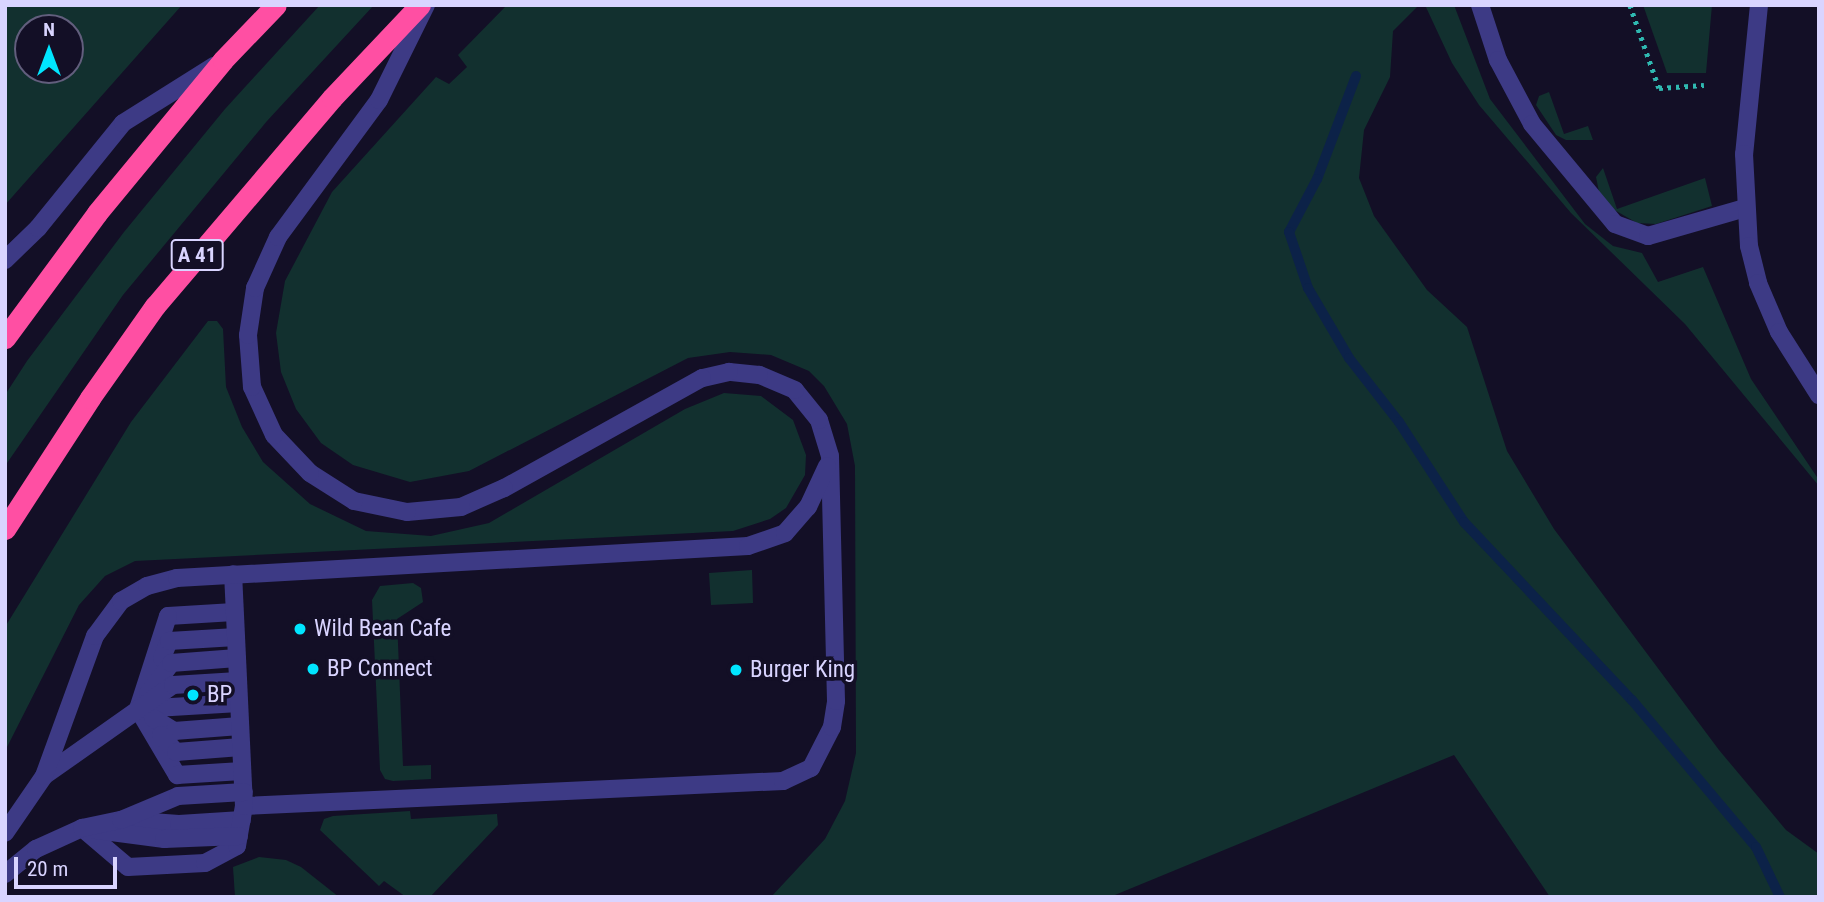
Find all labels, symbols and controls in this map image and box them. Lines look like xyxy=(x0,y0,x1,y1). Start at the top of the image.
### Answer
north arrow xyxy=(14,14,84,84)
text: N xyxy=(43,18,55,41)
road number: A 41 xyxy=(169,238,225,272)
place label: Wild Bean Cafe xyxy=(314,615,451,643)
marker: Wild Bean Cafe xyxy=(292,621,308,637)
place label: BP Connect xyxy=(327,655,433,683)
place label: Burger King xyxy=(750,656,855,684)
marker: BP Connect xyxy=(305,661,321,677)
marker: Burger King xyxy=(728,662,744,678)
place label: BP xyxy=(207,681,232,709)
marker: BP xyxy=(185,687,201,703)
scale bar xyxy=(18,842,121,886)
text: 20 m xyxy=(27,857,68,881)

